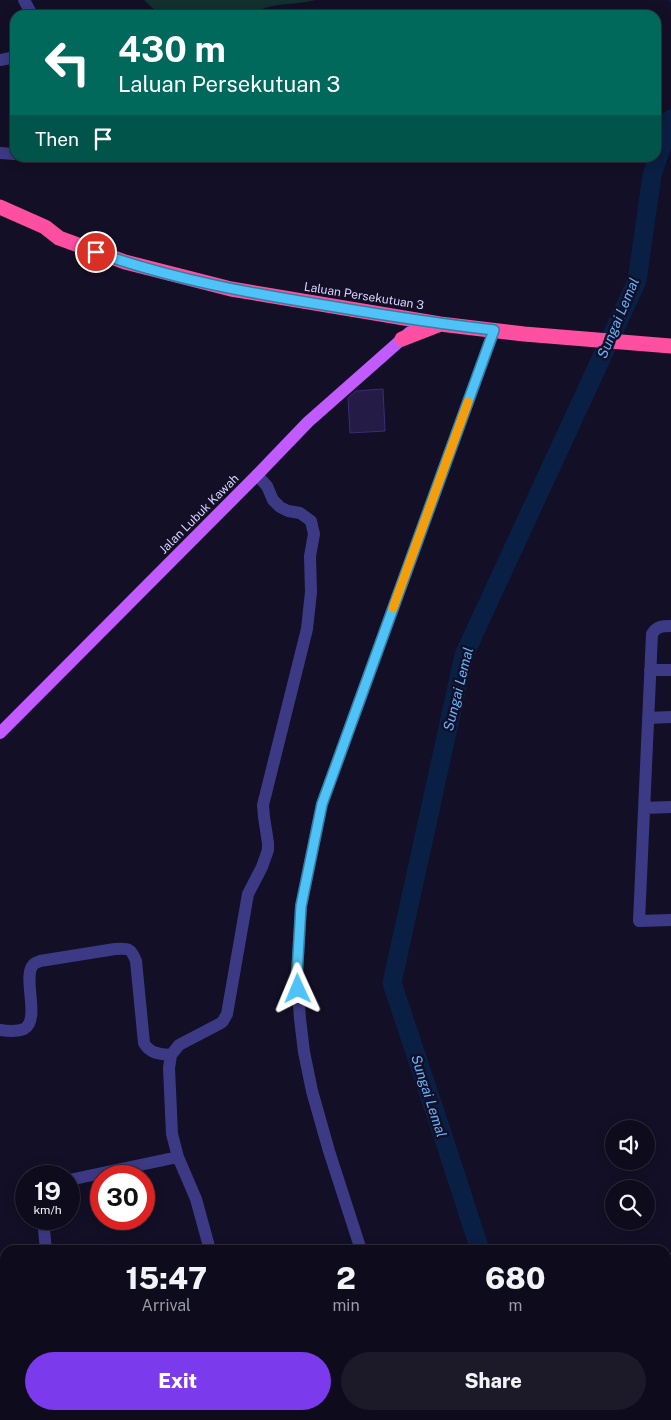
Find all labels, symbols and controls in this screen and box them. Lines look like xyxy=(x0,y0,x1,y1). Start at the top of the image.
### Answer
text: 430 m xyxy=(118,29,226,70)
icon: left xyxy=(35,30,100,95)
text: Laluan Persekutuan 3 xyxy=(118,71,340,97)
icon: arrive xyxy=(89,125,117,153)
text: Then xyxy=(35,128,79,150)
pin xyxy=(75,231,117,273)
icon: arrive xyxy=(82,238,110,266)
water label: Sungai Lemal xyxy=(594,275,642,361)
street label: Laluan Persekutuan 3 xyxy=(303,280,425,312)
street label: Jalan Lubuk Kawah xyxy=(156,471,242,557)
water label: Sungai Lemal xyxy=(440,646,476,732)
position arrow xyxy=(271,962,323,1014)
water label: Sungai Lemal xyxy=(408,1053,450,1139)
map controls xyxy=(605,1120,655,1230)
button: sound xyxy=(605,1120,655,1170)
speed limit sign: 30 xyxy=(90,1165,155,1230)
text: 19 xyxy=(34,1176,61,1206)
button: search xyxy=(605,1180,655,1230)
text: km/h xyxy=(33,1203,62,1217)
text: 15:47 xyxy=(125,1260,207,1296)
text: 2 xyxy=(336,1260,356,1296)
text: 680 xyxy=(485,1260,546,1296)
text: Arrival xyxy=(142,1296,191,1315)
text: min xyxy=(333,1296,360,1315)
text: m xyxy=(508,1296,522,1315)
button: Exit xyxy=(25,1352,331,1410)
button: Share xyxy=(341,1352,646,1410)

